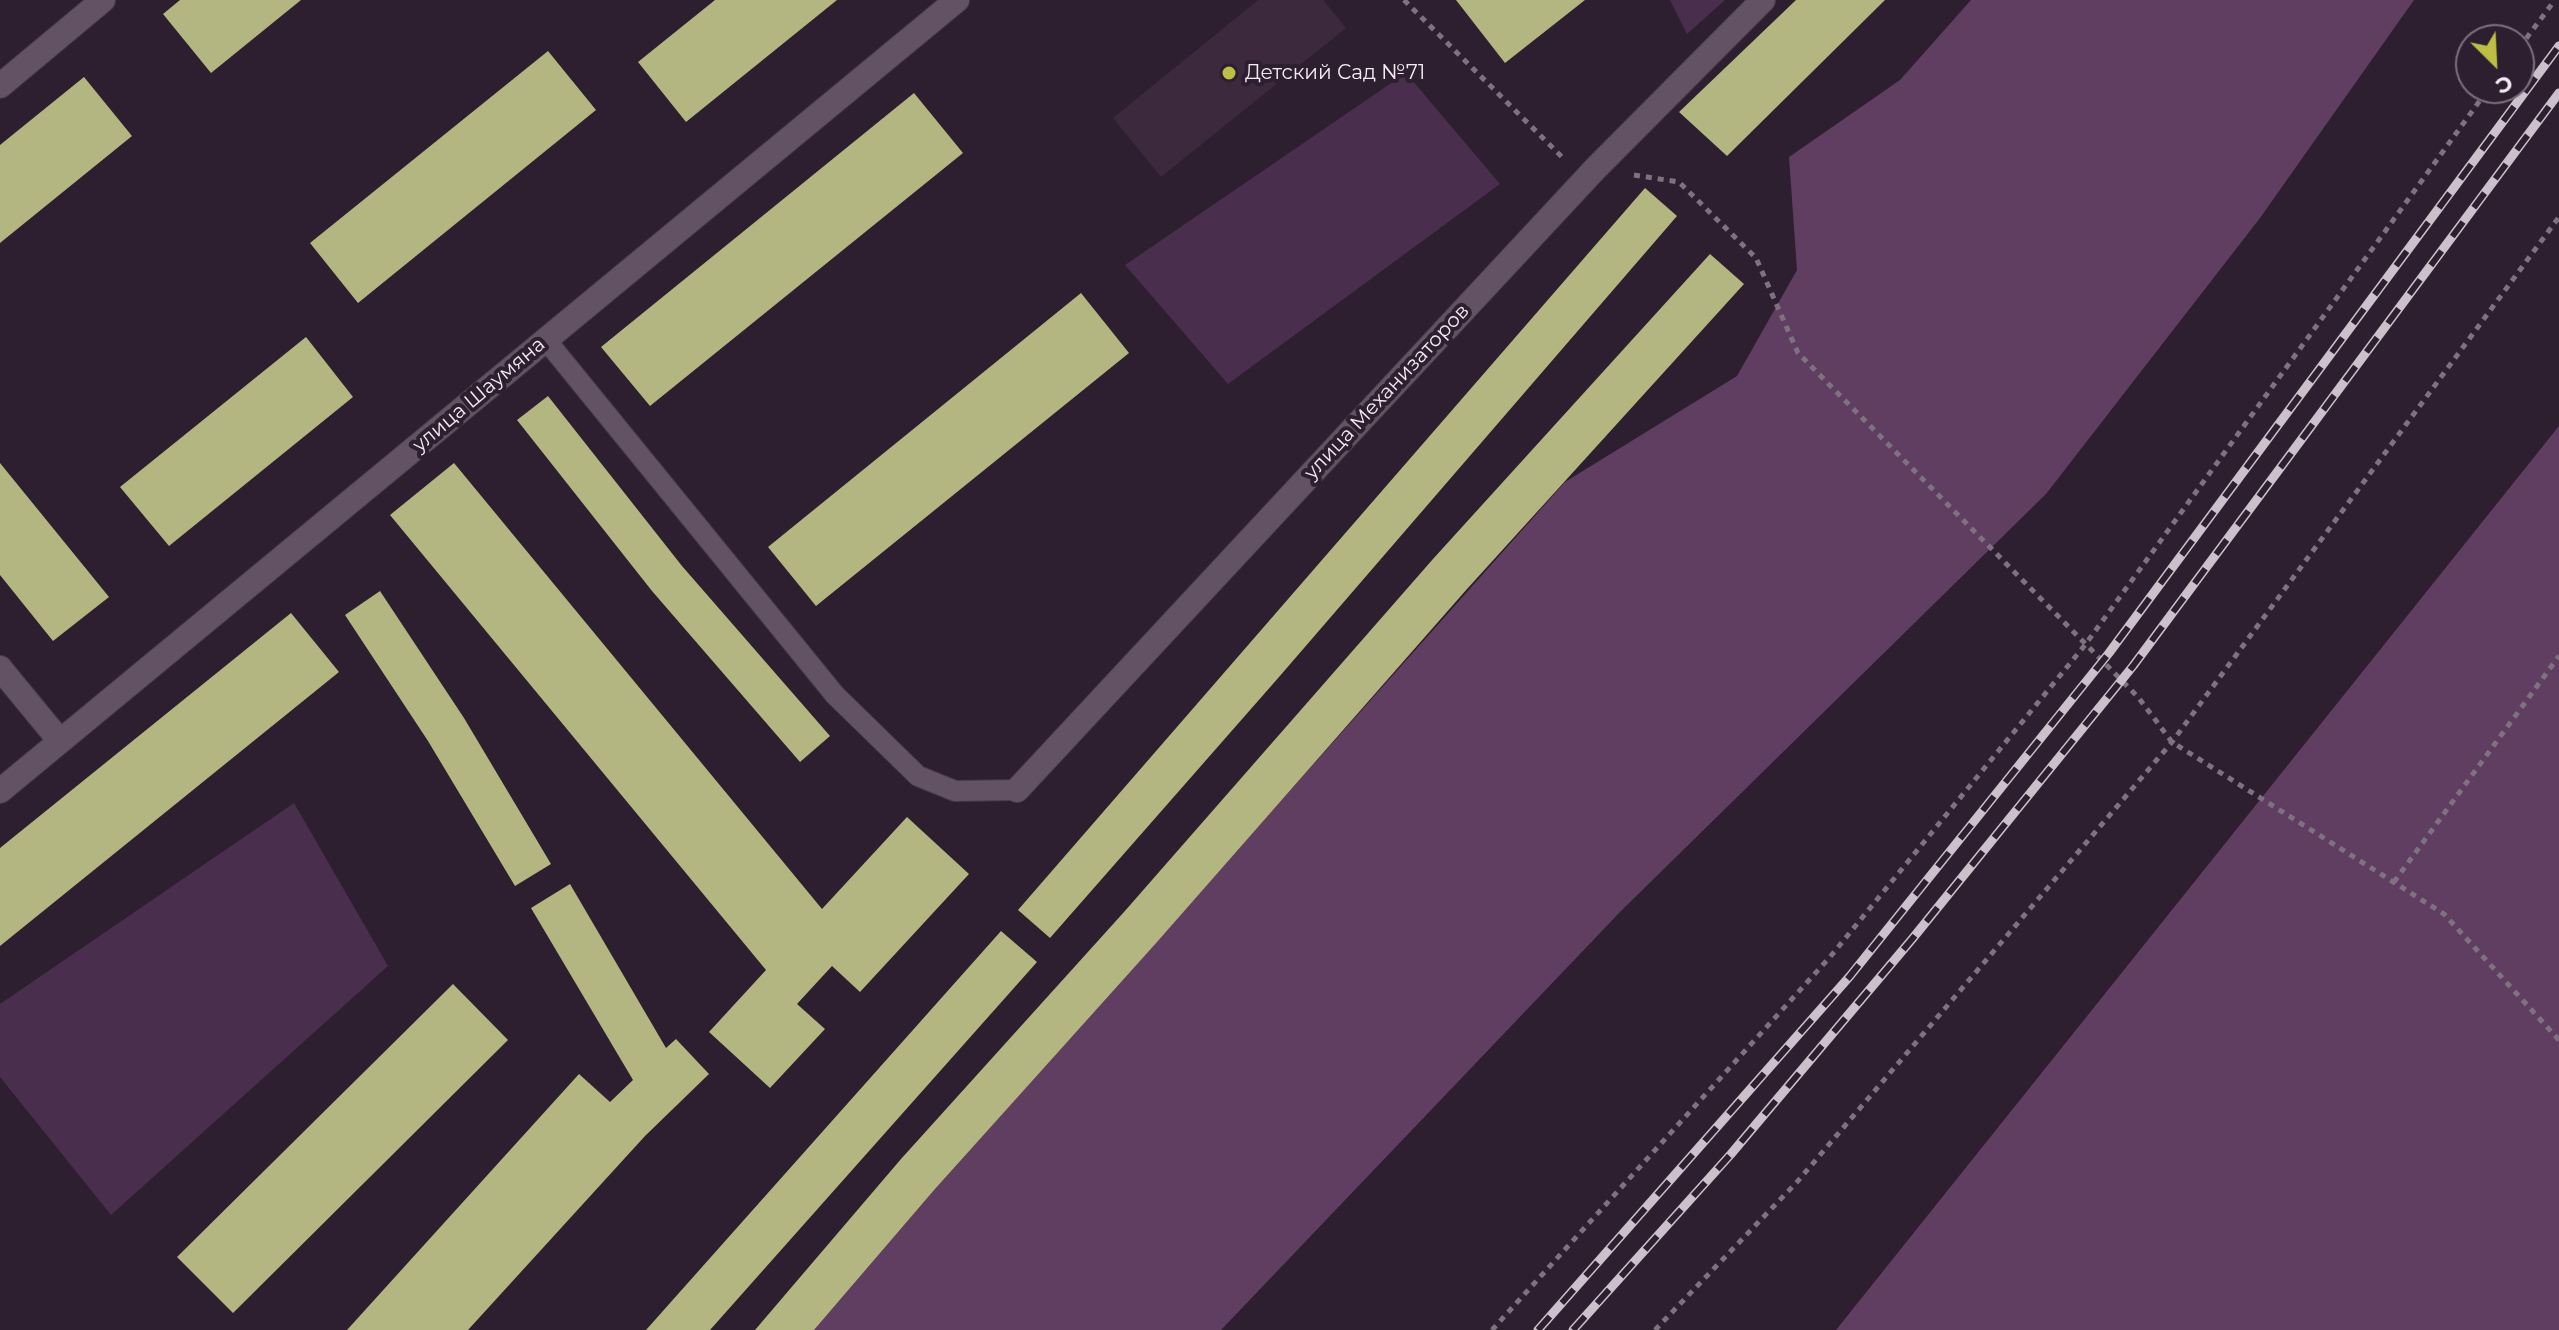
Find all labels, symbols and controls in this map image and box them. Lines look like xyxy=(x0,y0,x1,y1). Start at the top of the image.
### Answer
north arrow xyxy=(2455,24,2535,104)
place label: Детский Сад №71 xyxy=(1245,61,1425,85)
marker: Детский Сад №71 xyxy=(1220,64,1238,82)
text: С xyxy=(2491,69,2517,100)
street label: улица Механизаторов xyxy=(1299,299,1475,485)
street label: улица Шаумяна xyxy=(408,333,550,457)

